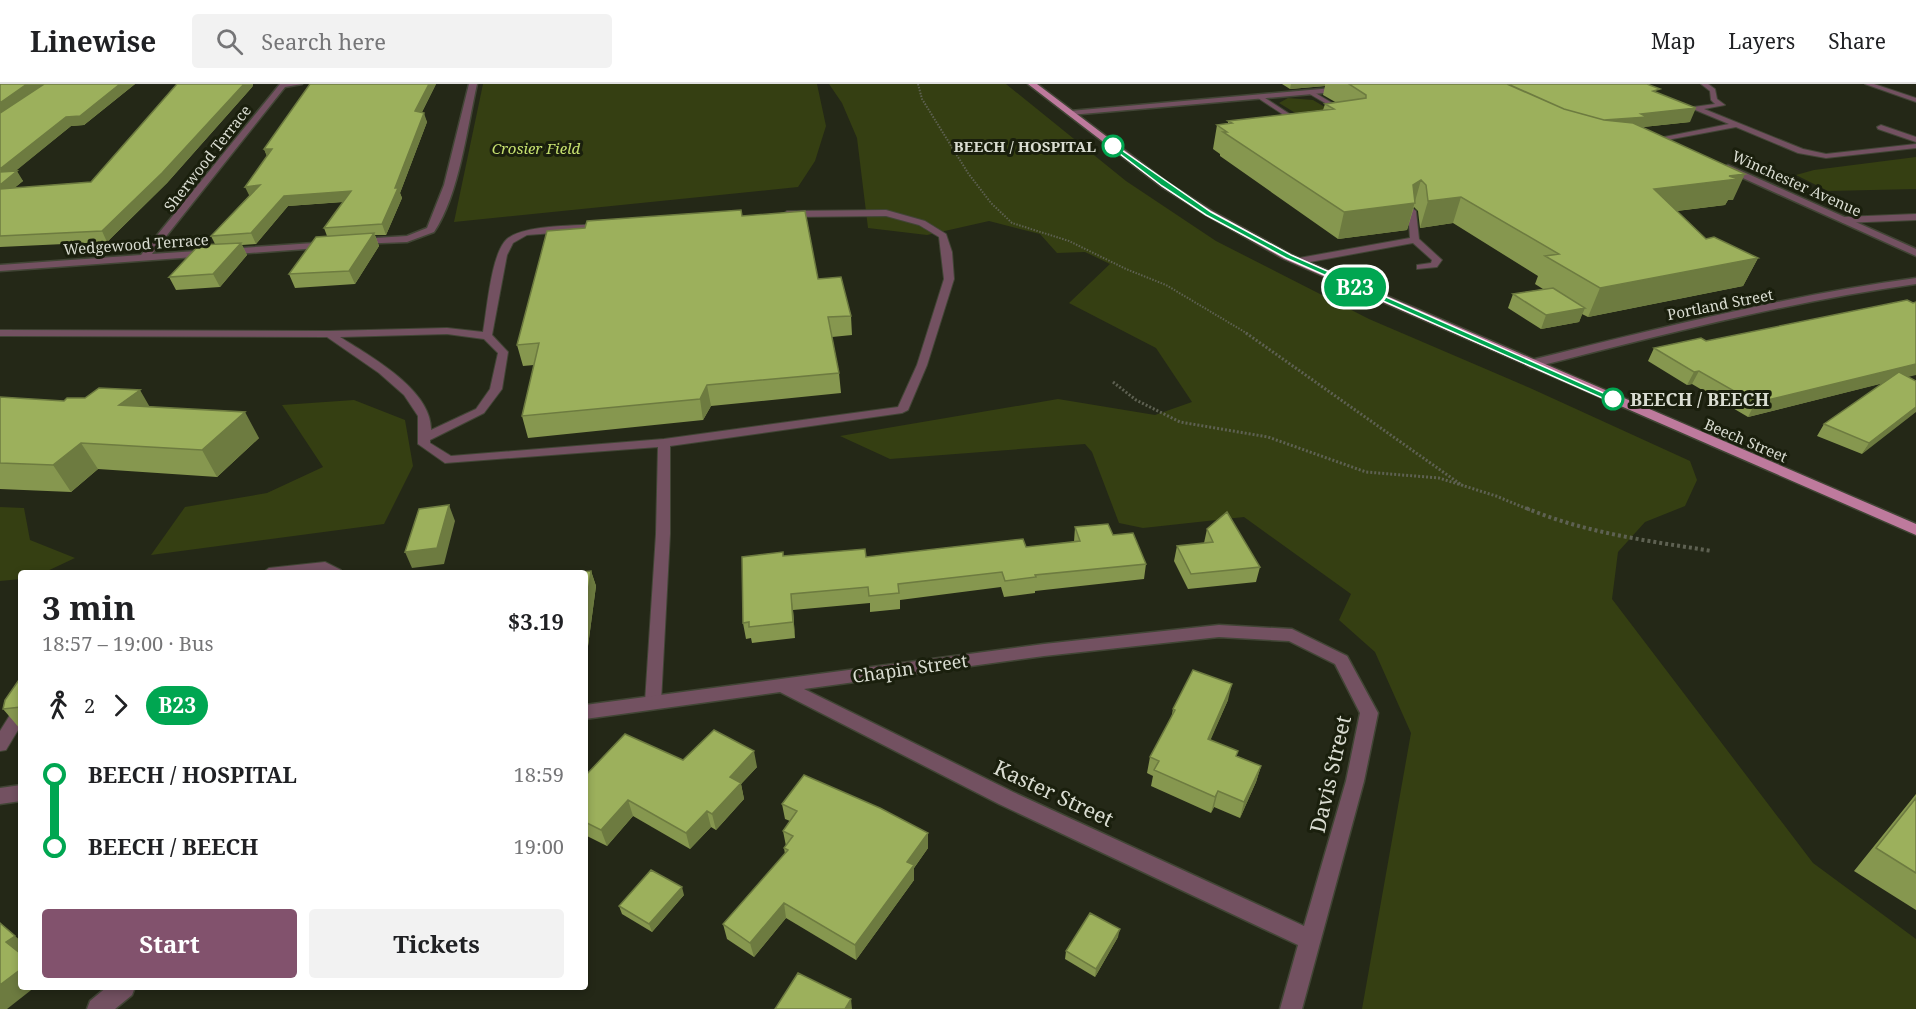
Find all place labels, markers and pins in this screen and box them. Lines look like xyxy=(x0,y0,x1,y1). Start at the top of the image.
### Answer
marker: BEECH / HOSPITAL xyxy=(1102,135,1124,157)
place label: BEECH / HOSPITAL xyxy=(954,136,1096,156)
place label: BEECH / BEECH xyxy=(1630,387,1770,411)
marker: BEECH / BEECH xyxy=(1602,388,1624,410)

